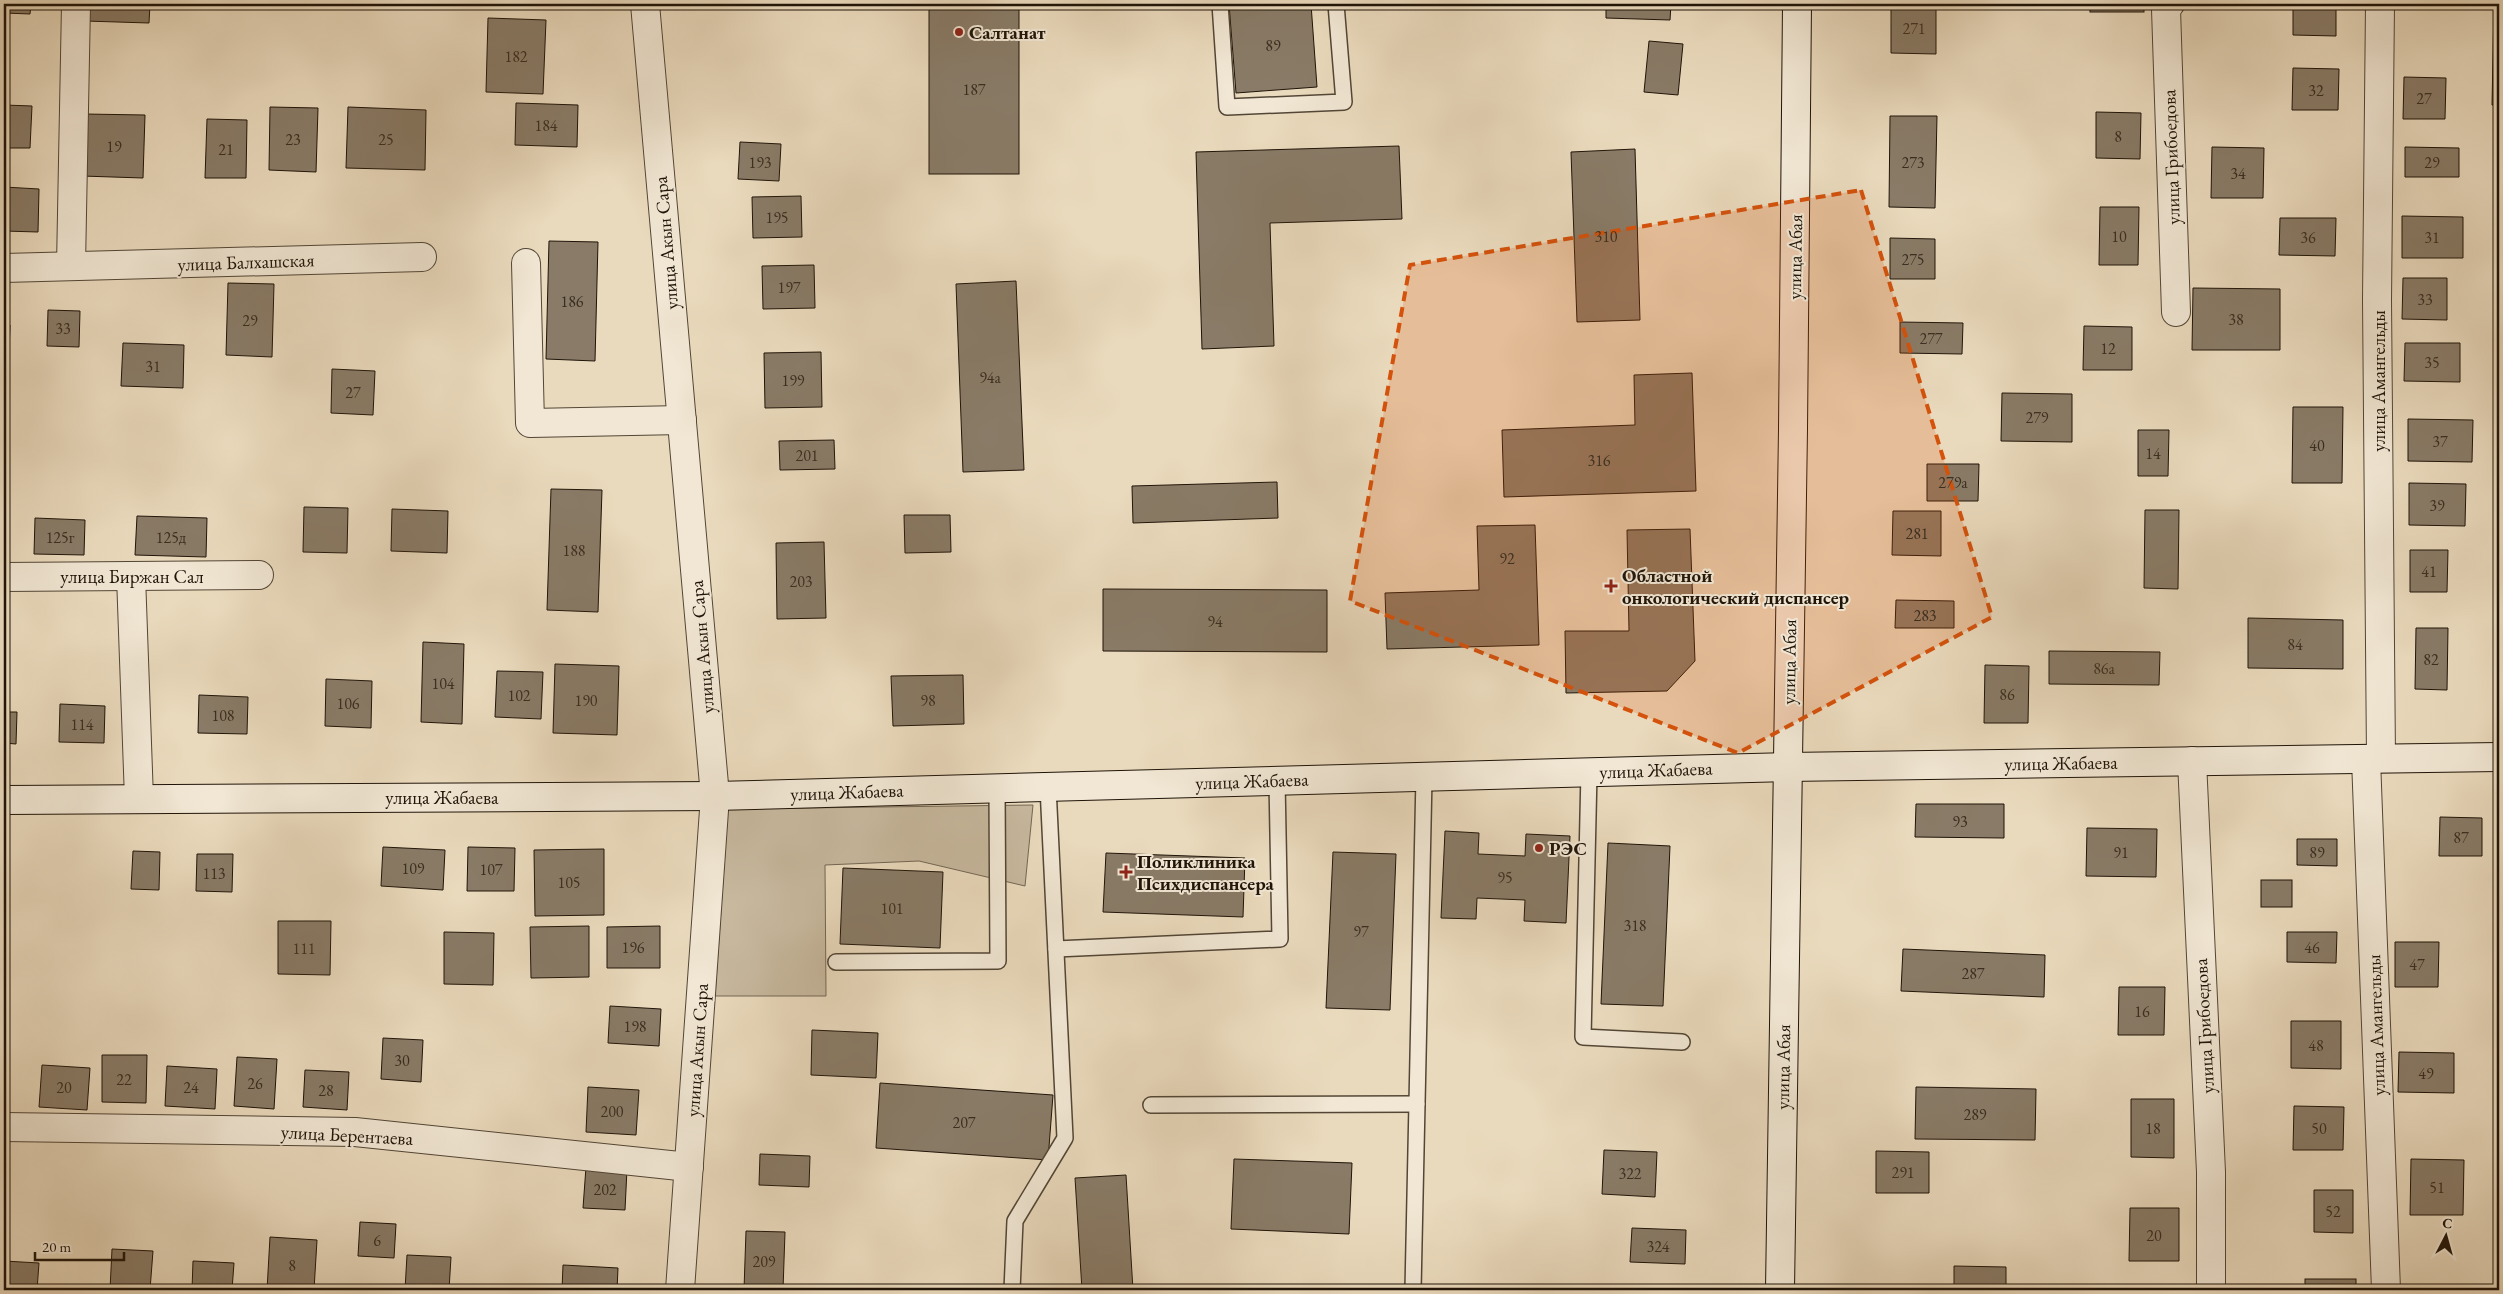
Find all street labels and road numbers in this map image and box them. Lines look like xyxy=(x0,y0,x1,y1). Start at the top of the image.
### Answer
street label: улица Грибоедова xyxy=(2156,88,2186,225)
street label: улица Акын Сара xyxy=(648,175,684,311)
street label: улица Абая xyxy=(1782,214,1808,300)
street label: улица Балхашская xyxy=(177,247,315,277)
street label: улица Амангельды xyxy=(2366,310,2391,452)
street label: улица Биржан Сал xyxy=(60,564,204,589)
street label: улица Акын Сара xyxy=(684,579,720,715)
street label: улица Абая xyxy=(1776,619,1802,705)
street label: улица Жабаева xyxy=(2004,750,2118,776)
street label: улица Жабаева xyxy=(1599,756,1713,784)
street label: улица Жабаева xyxy=(1195,767,1309,795)
street label: улица Жабаева xyxy=(790,778,904,806)
street label: улица Жабаева xyxy=(385,785,499,810)
street label: улица Амангельды xyxy=(2361,953,2391,1096)
street label: улица Грибоедова xyxy=(2188,957,2220,1094)
street label: улица Акын Сара xyxy=(680,982,714,1118)
street label: улица Абая xyxy=(1770,1024,1796,1110)
street label: улица Берентаева xyxy=(280,1119,414,1151)

